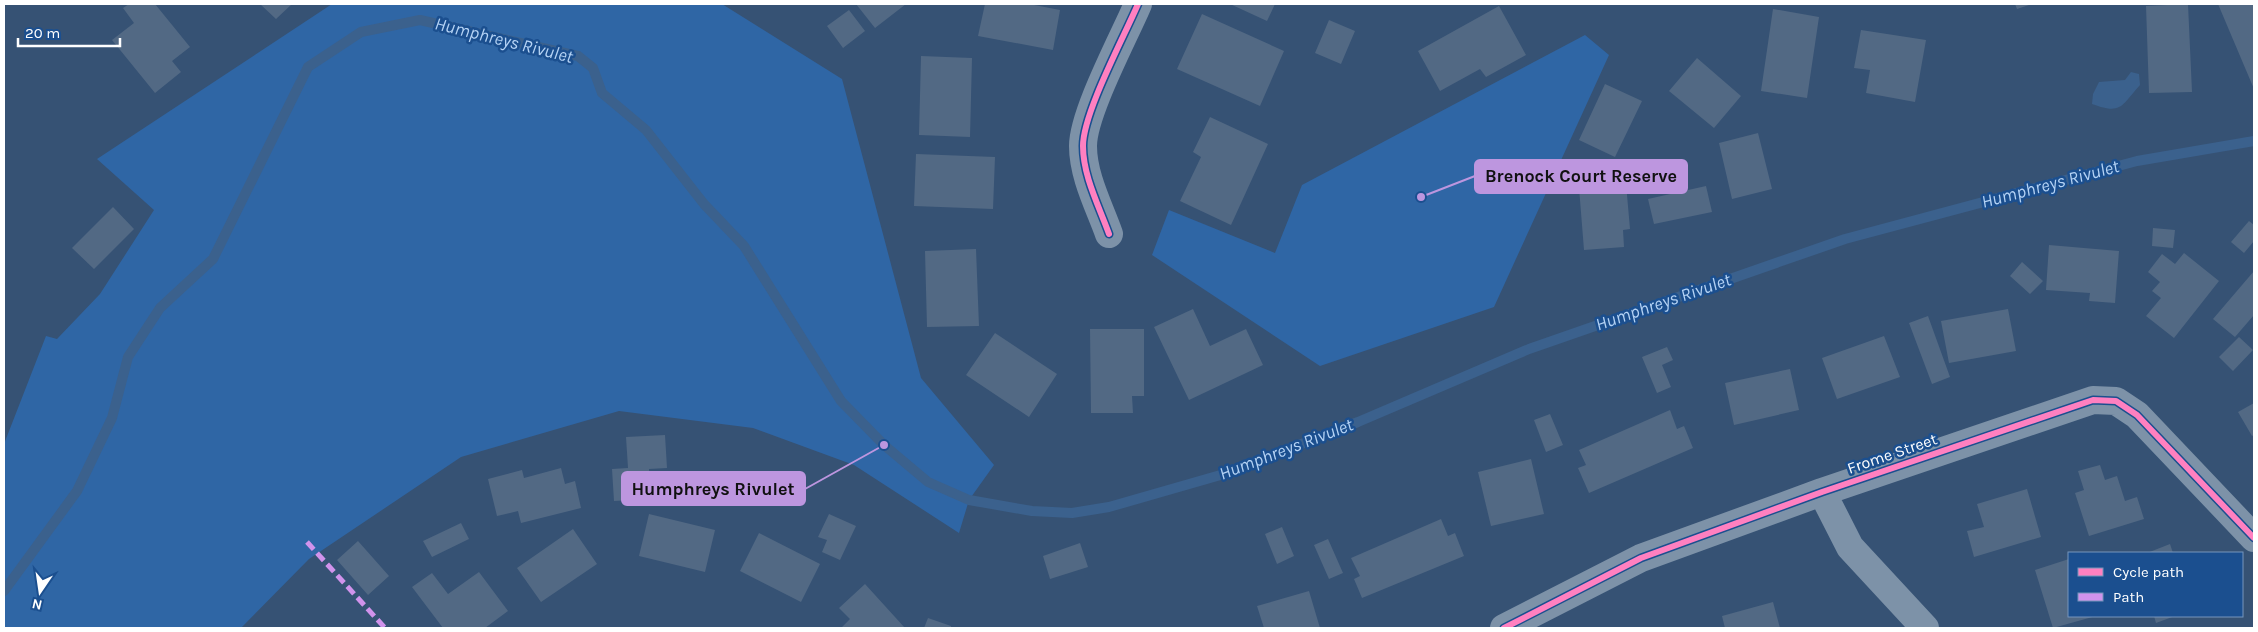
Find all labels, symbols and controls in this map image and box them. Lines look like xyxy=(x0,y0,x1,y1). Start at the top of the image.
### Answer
water label: Humphreys Rivulet xyxy=(433,12,576,68)
scale bar xyxy=(18,15,120,47)
text: 20 m xyxy=(25,24,60,42)
water label: Humphreys Rivulet xyxy=(1979,155,2122,213)
callout: Brenock Court Reserve xyxy=(1475,160,1687,193)
text: Brenock Court Reserve xyxy=(1485,165,1677,187)
water label: Humphreys Rivulet xyxy=(1592,268,1734,335)
water label: Humphreys Rivulet xyxy=(1216,413,1357,485)
street label: Frome Street xyxy=(1845,429,1940,478)
callout: Humphreys Rivulet xyxy=(622,472,805,505)
text: Humphreys Rivulet xyxy=(631,478,795,500)
legend xyxy=(2068,552,2243,617)
text: Cycle path xyxy=(2113,563,2184,581)
north arrow xyxy=(15,567,65,617)
text: Path xyxy=(2113,588,2144,606)
text: N xyxy=(30,595,44,614)

